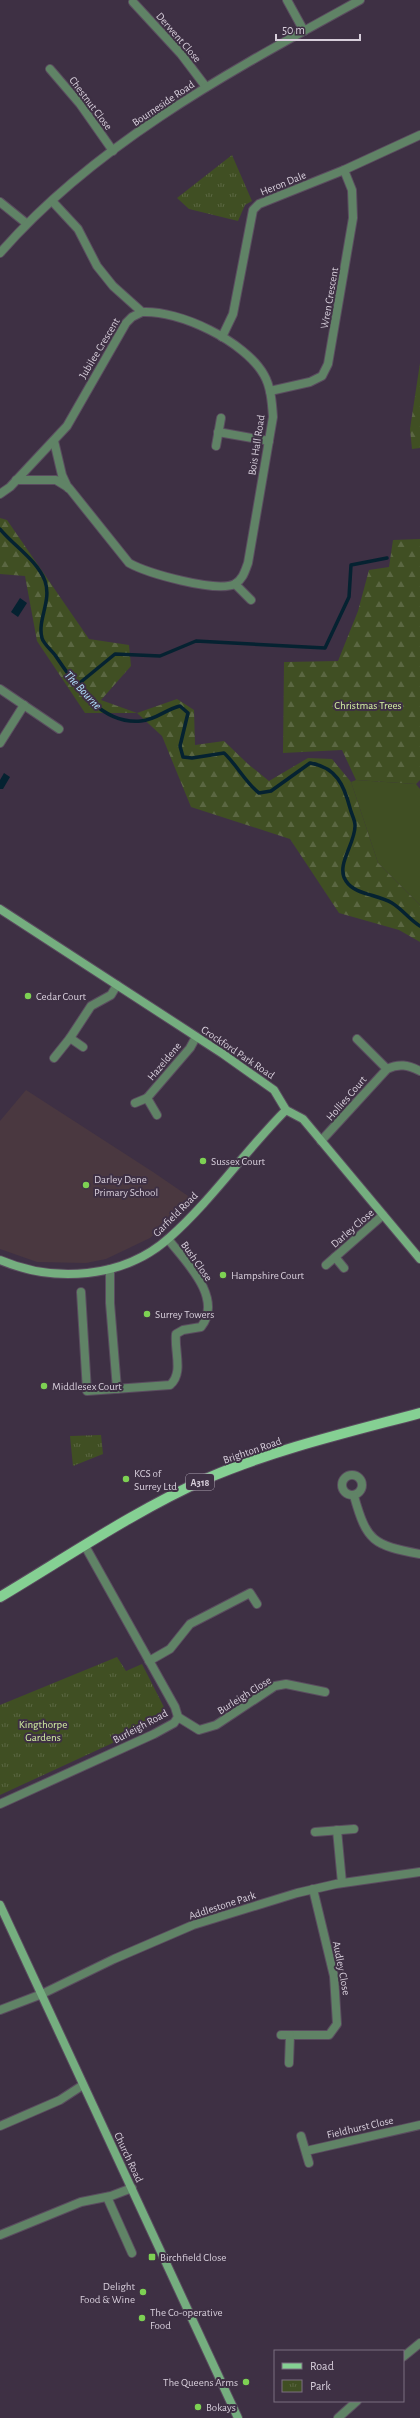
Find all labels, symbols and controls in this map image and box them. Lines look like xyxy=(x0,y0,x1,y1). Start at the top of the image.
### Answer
street label: Derwent Close xyxy=(154,10,203,64)
scale bar xyxy=(276,16,360,42)
text: 50 m xyxy=(282,24,305,36)
street label: Chestnut Close xyxy=(67,75,114,132)
street label: Bourneside Road xyxy=(130,79,197,128)
street label: Heron Dale xyxy=(259,169,308,198)
street label: Wren Crescent xyxy=(319,266,340,330)
street label: Jubilee Crescent xyxy=(77,316,122,380)
street label: Bois Hall Road xyxy=(246,414,267,476)
water label: The Bourne xyxy=(62,668,104,712)
park label: Christmas Trees xyxy=(334,700,402,711)
marker: Cedar Court xyxy=(23,991,33,1001)
place label: Cedar Court xyxy=(36,991,87,1002)
street label: Crockford Park Road xyxy=(199,1024,277,1081)
street label: Hazeldene xyxy=(145,1040,183,1083)
street label: Hollies Court xyxy=(324,1074,369,1123)
marker: Sussex Court xyxy=(198,1156,208,1166)
place label: Sussex Court xyxy=(211,1156,266,1167)
place label: Darley Dene Primary School xyxy=(94,1174,158,1198)
marker: Darley Dene Primary School xyxy=(81,1180,91,1190)
street label: Garfield Road xyxy=(151,1190,200,1239)
street label: Darley Close xyxy=(329,1207,376,1250)
street label: Bush Close xyxy=(179,1239,214,1283)
marker: Hampshire Court xyxy=(218,1270,228,1280)
place label: Hampshire Court xyxy=(231,1270,305,1281)
marker: Surrey Towers xyxy=(142,1309,152,1319)
place label: Surrey Towers xyxy=(155,1309,214,1320)
marker: Middlesex Court xyxy=(39,1381,49,1391)
place label: Middlesex Court xyxy=(52,1381,122,1392)
street label: Brighton Road xyxy=(221,1435,283,1466)
place label: KCS of Surrey Ltd xyxy=(134,1468,177,1492)
marker: KCS of Surrey Ltd xyxy=(121,1474,131,1484)
road number: A318 xyxy=(186,1474,214,1490)
street label: Burleigh Close xyxy=(215,1675,273,1716)
street label: Burleigh Road xyxy=(111,1707,170,1745)
park label: Kingthorpe Gardens xyxy=(19,1719,67,1743)
street label: Addlestone Park xyxy=(187,1889,257,1921)
street label: Audley Close xyxy=(331,1940,352,1996)
street label: Fieldhurst Close xyxy=(326,2114,395,2141)
street label: Church Road xyxy=(112,2130,145,2184)
marker: Birchfield Close xyxy=(147,2252,157,2262)
place label: Birchfield Close xyxy=(160,2252,226,2263)
place label: Delight Food & Wine xyxy=(80,2281,135,2305)
marker: Delight Food & Wine xyxy=(138,2287,148,2297)
place label: The Co-operative Food xyxy=(150,2307,223,2331)
marker: The Co-operative Food xyxy=(137,2313,147,2323)
legend xyxy=(274,2350,404,2402)
text: Road xyxy=(310,2360,334,2372)
place label: The Queens Arms xyxy=(163,2377,238,2388)
marker: The Queens Arms xyxy=(241,2377,251,2387)
text: Park xyxy=(310,2380,331,2392)
marker: Bokays xyxy=(193,2402,203,2412)
place label: Bokays xyxy=(206,2402,236,2413)

